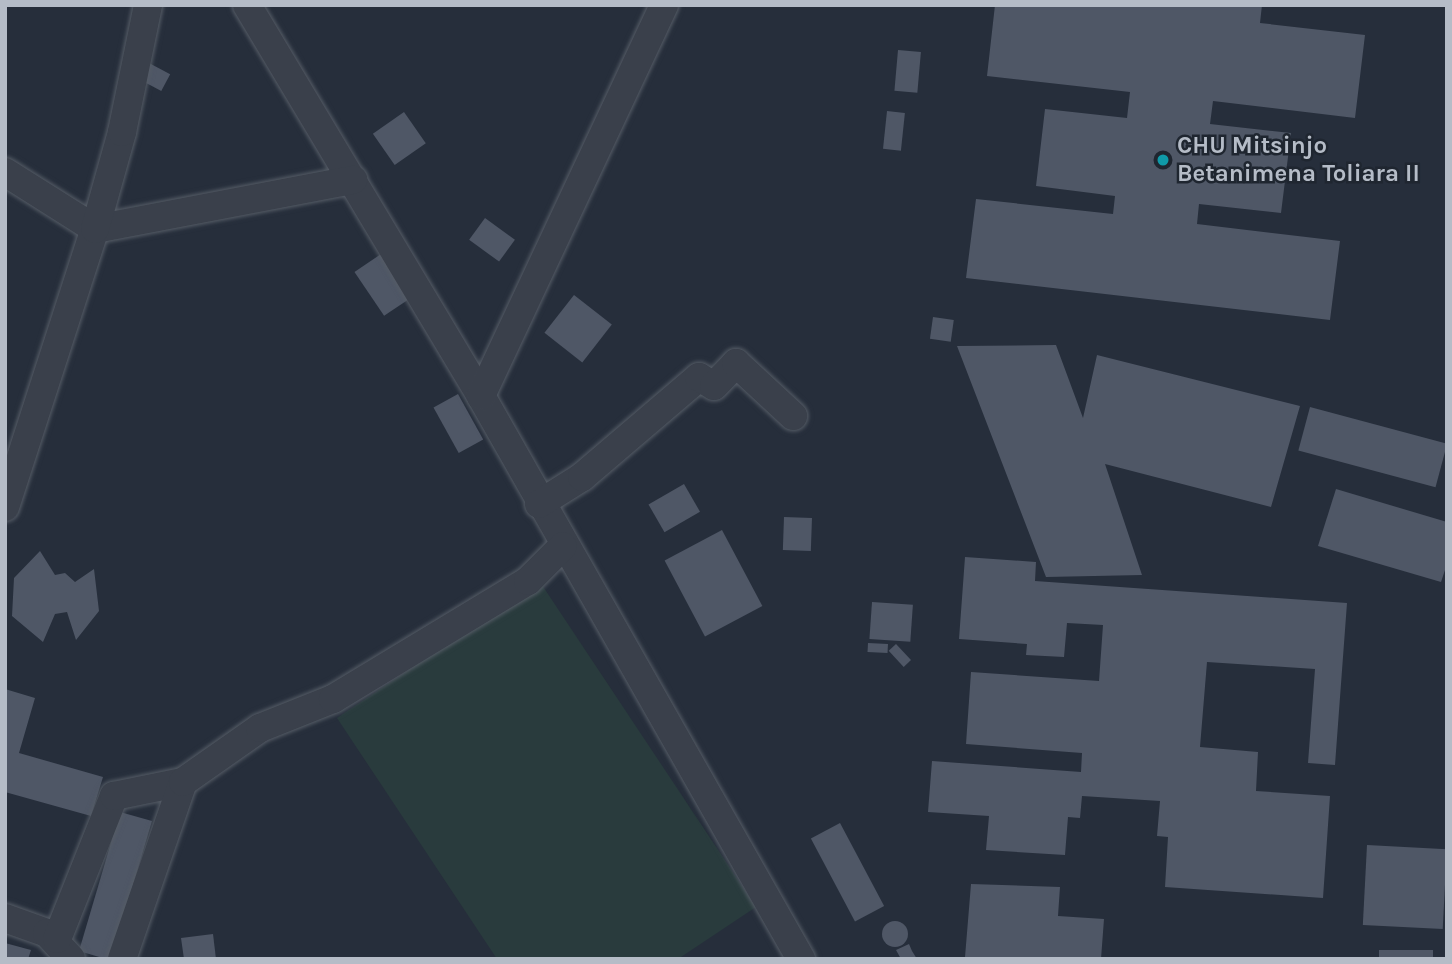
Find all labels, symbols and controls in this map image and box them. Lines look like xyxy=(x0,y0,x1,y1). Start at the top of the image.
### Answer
place label: CHU Mitsinjo Betanimena Toliara II xyxy=(1177,132,1420,188)
marker: CHU Mitsinjo Betanimena Toliara II xyxy=(1155,152,1171,168)

